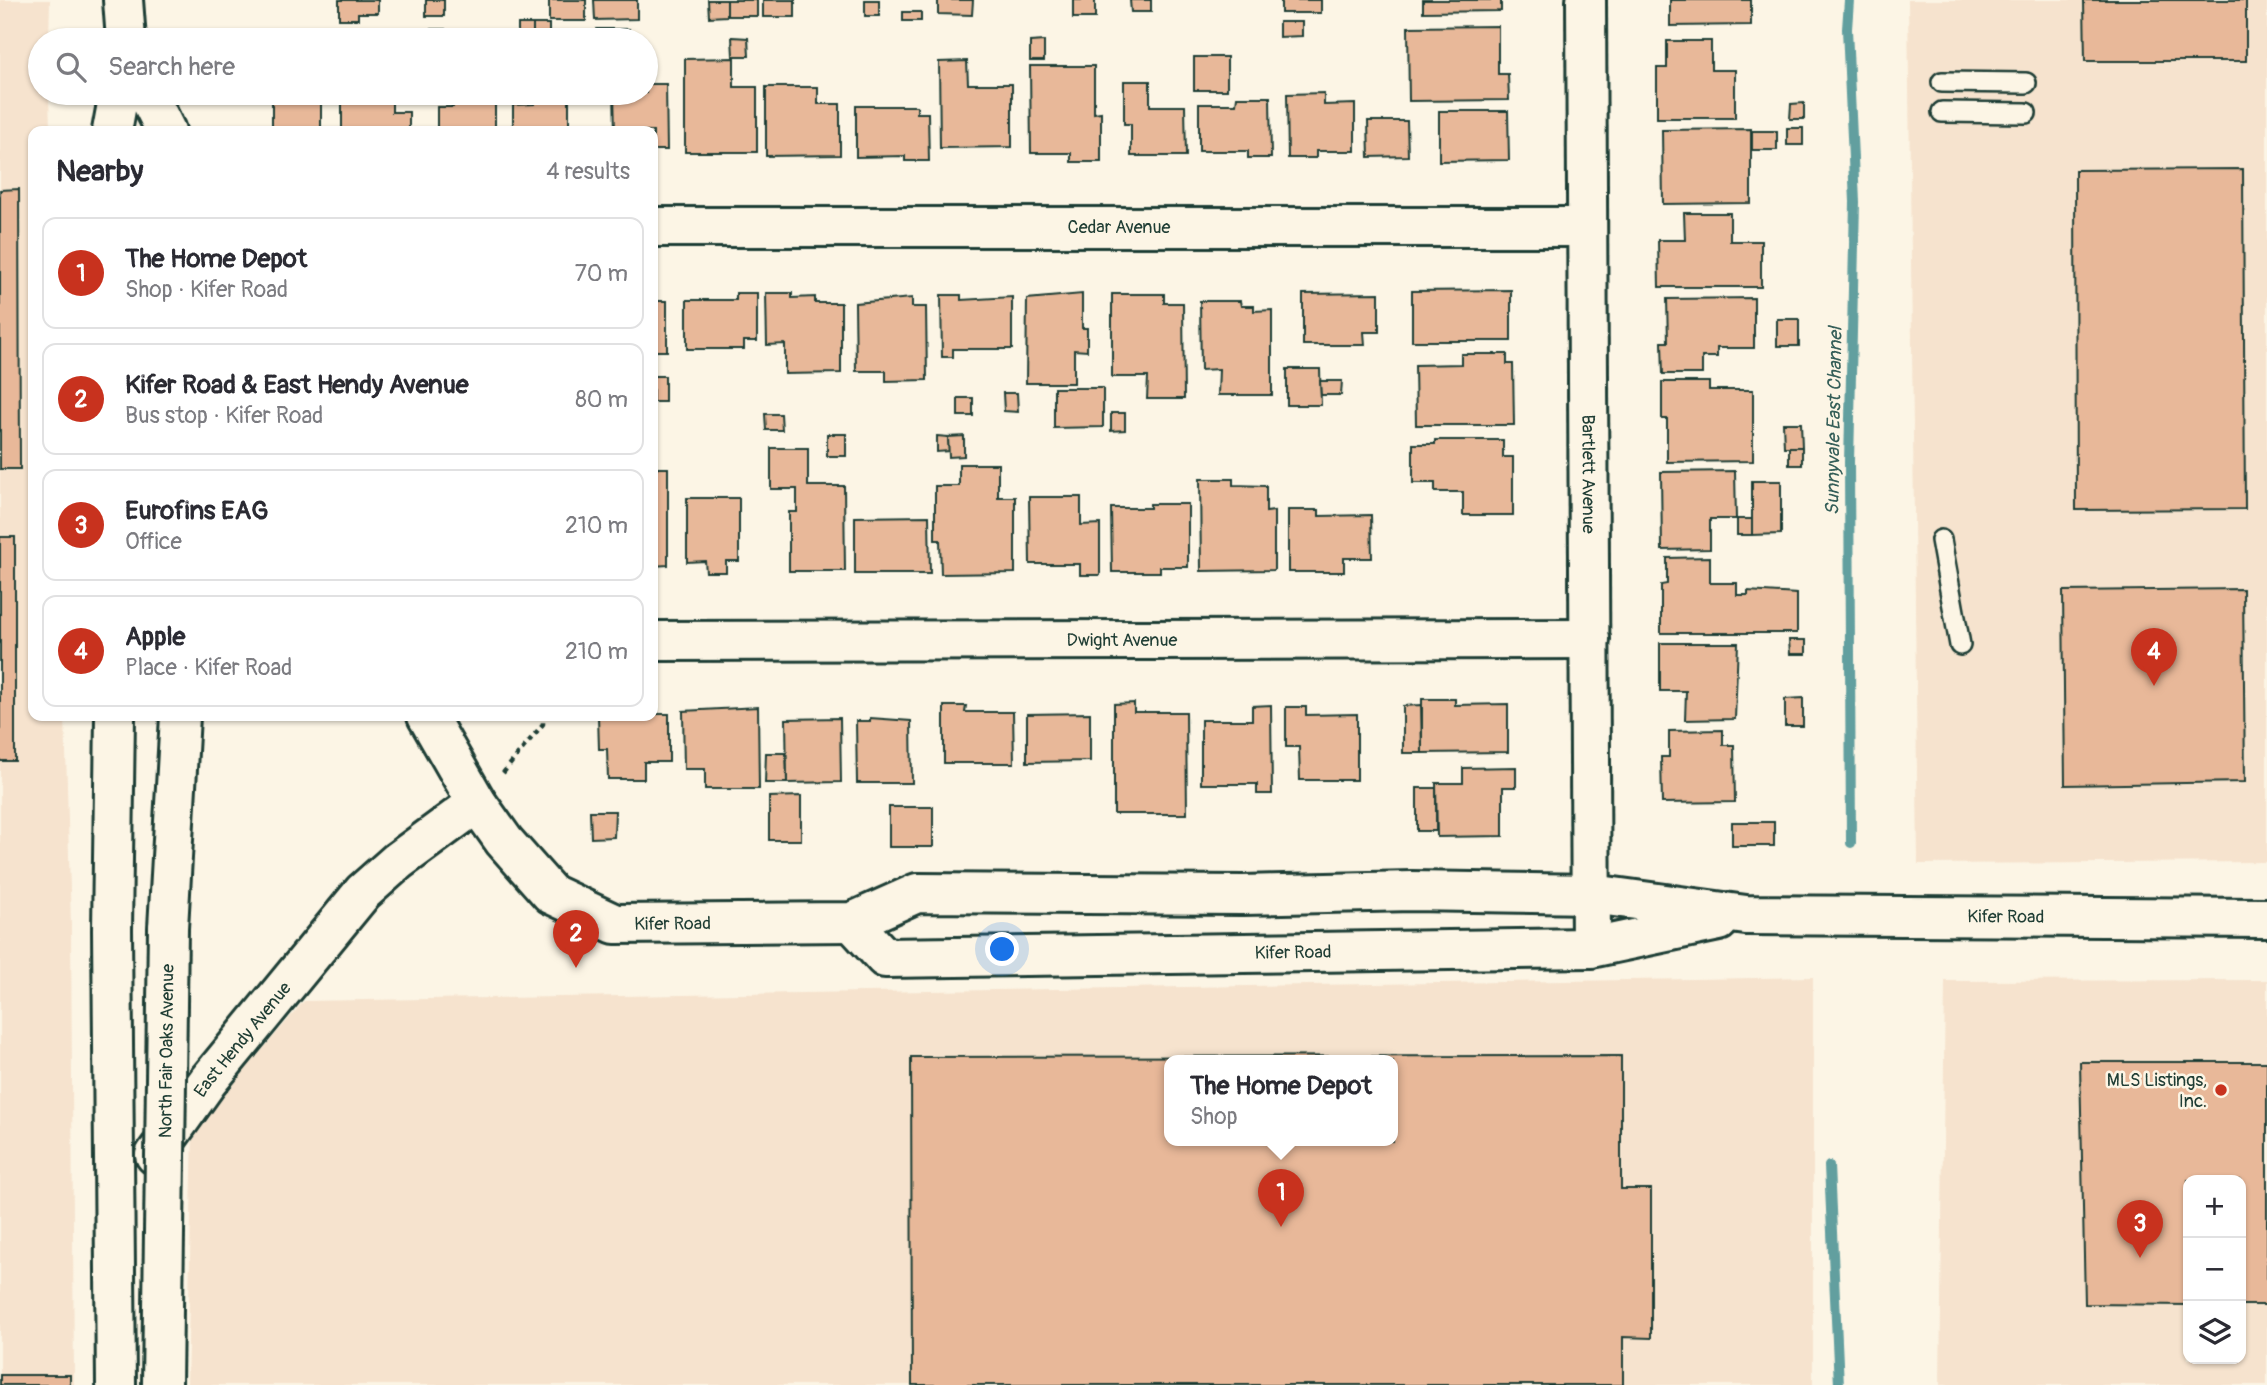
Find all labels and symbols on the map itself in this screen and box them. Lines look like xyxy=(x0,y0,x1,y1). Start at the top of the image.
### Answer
street label: Cedar Avenue xyxy=(1068,216,1171,239)
water label: Sunnyvale East Channel xyxy=(1820,324,1848,515)
street label: Bartlett Avenue xyxy=(1576,414,1600,534)
pin: 4 xyxy=(2131,628,2177,686)
street label: Dwight Avenue xyxy=(1067,629,1178,652)
street label: Kifer Road xyxy=(1967,905,2044,929)
pin: 2 xyxy=(553,910,599,968)
street label: Kifer Road xyxy=(634,912,711,936)
your location xyxy=(985,932,1019,966)
street label: Kifer Road xyxy=(1255,941,1332,965)
street label: North Fair Oaks Avenue xyxy=(154,964,180,1138)
street label: East Hendy Avenue xyxy=(189,977,297,1102)
place label: MLS Listings, Inc. xyxy=(2107,1069,2207,1113)
marker: MLS Listings, Inc. xyxy=(2213,1082,2229,1098)
pin: 1 xyxy=(1258,1169,1304,1227)
pin: 3 xyxy=(2117,1200,2163,1258)

